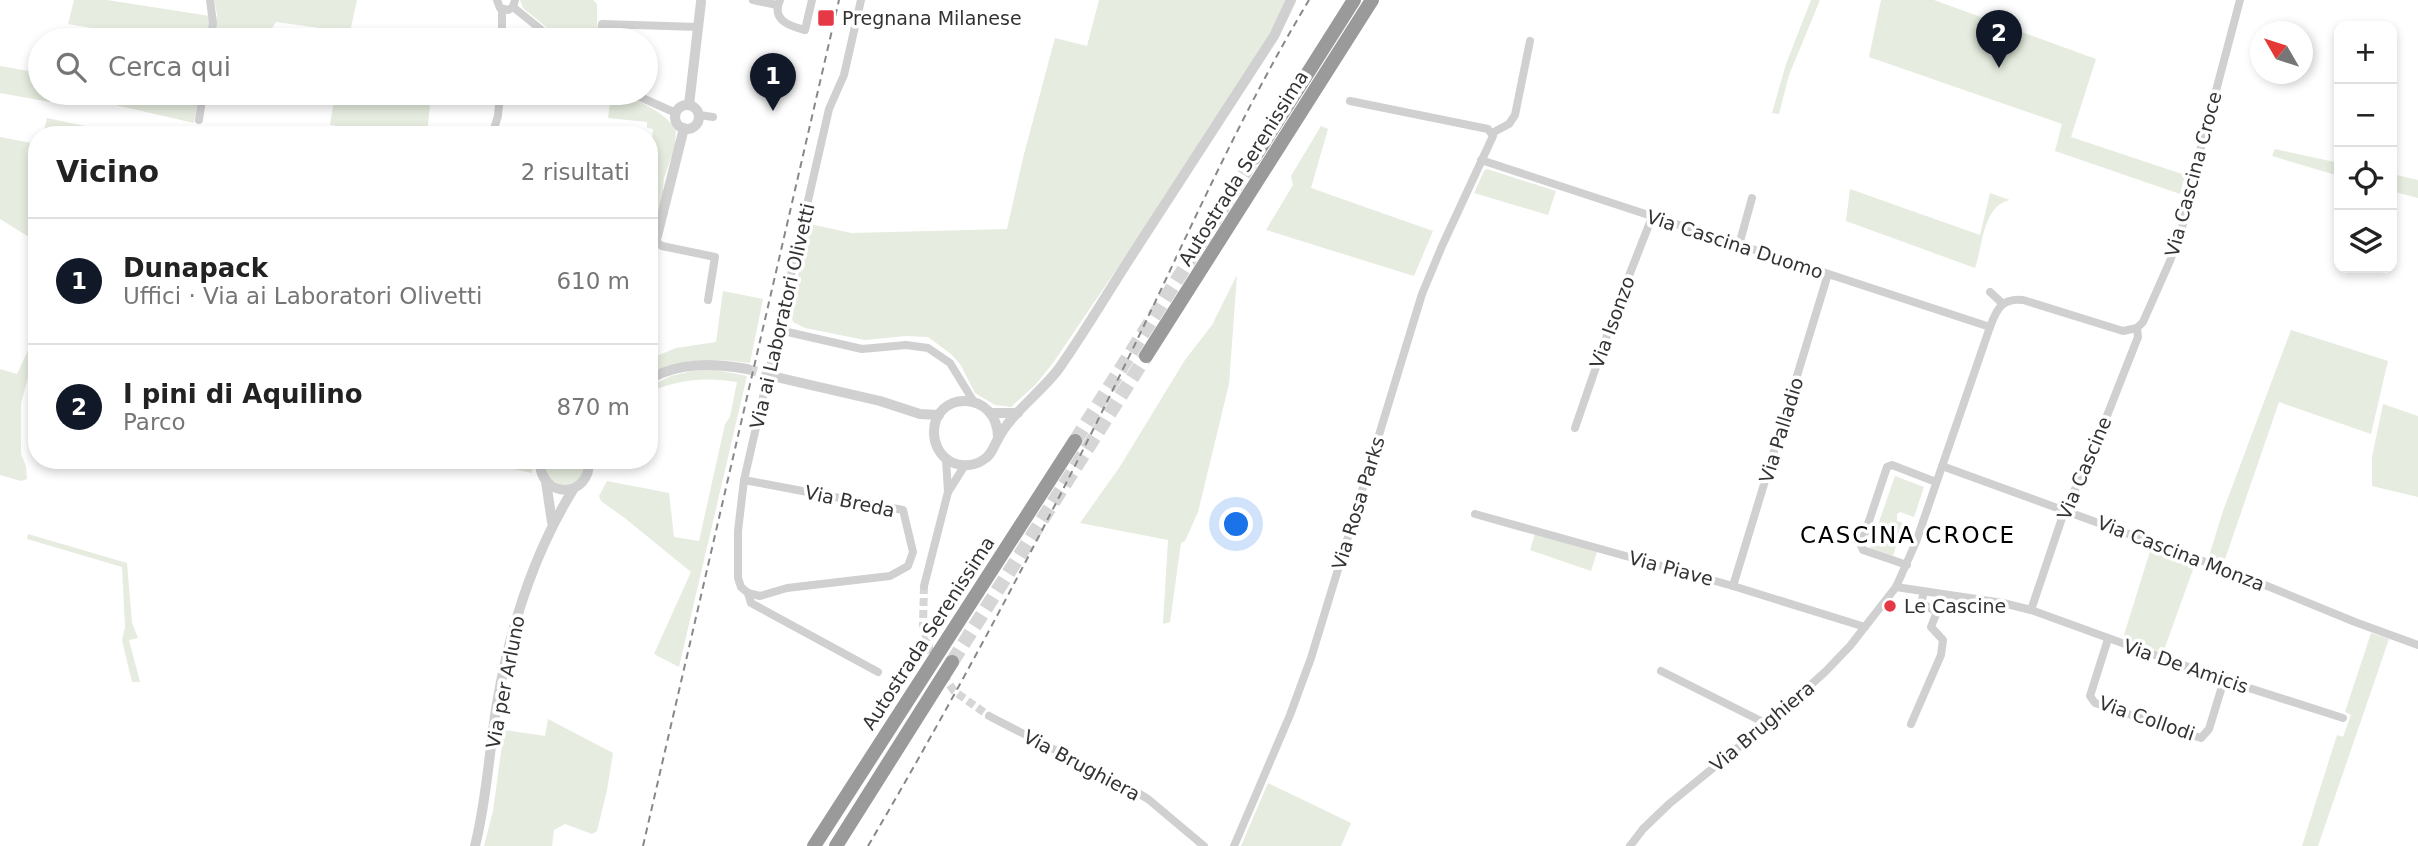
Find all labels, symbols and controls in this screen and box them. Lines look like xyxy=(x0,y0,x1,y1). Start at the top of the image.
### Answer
place label: Pregnana Milanese xyxy=(842,7,1022,29)
marker: Pregnana Milanese xyxy=(816,8,836,28)
pin: 2 xyxy=(1976,10,2022,68)
north arrow xyxy=(2250,21,2313,84)
map controls xyxy=(2334,21,2397,273)
button: + xyxy=(2334,21,2397,84)
search box xyxy=(28,28,658,105)
icon: search xyxy=(52,48,90,86)
text: Cerca qui xyxy=(108,52,231,82)
pin: 1 xyxy=(750,53,796,111)
street label: Autostrada Serenissima xyxy=(1174,66,1312,270)
button: − xyxy=(2334,84,2397,147)
street label: Via Cascina Croce xyxy=(2160,89,2226,259)
button: locate xyxy=(2334,147,2397,210)
text: Vicino xyxy=(56,154,159,189)
text: 2 risultati xyxy=(521,159,630,185)
street label: Via ai Laboratori Olivetti xyxy=(745,201,819,431)
street label: Via Cascina Duomo xyxy=(1644,205,1826,283)
button: layers xyxy=(2334,210,2397,273)
text: Dunapack xyxy=(123,253,268,283)
text: 1 xyxy=(71,268,87,294)
text: 610 m xyxy=(556,268,630,294)
street label: Via Isonzo xyxy=(1585,273,1639,371)
text: Uffici · Via ai Laboratori Olivetti xyxy=(123,283,482,309)
street label: Via Palladio xyxy=(1755,375,1807,485)
text: I pini di Aquilino xyxy=(123,379,363,409)
text: 2 xyxy=(71,394,87,420)
text: 870 m xyxy=(556,394,630,420)
text: Parco xyxy=(123,409,186,435)
street label: Via Cascine xyxy=(2052,413,2116,523)
street label: Via Rosa Parks xyxy=(1327,434,1389,572)
street label: Via Breda xyxy=(803,481,897,521)
your location xyxy=(1219,507,1253,541)
street label: Via Cascina Monza xyxy=(2094,511,2268,595)
district label: CASCINA CROCE xyxy=(1800,522,2016,548)
street label: Autostrada Serenissima xyxy=(857,532,999,734)
street label: Via Piave xyxy=(1626,546,1716,590)
place label: Le Cascine xyxy=(1904,595,2006,617)
marker: Le Cascine xyxy=(1882,598,1898,614)
street label: Via per Arluno xyxy=(481,614,529,750)
street label: Via De Amicis xyxy=(2121,634,2251,698)
street label: Via Brughiera xyxy=(1706,676,1818,776)
street label: Via Collodi xyxy=(2096,691,2198,745)
street label: Via Brughiera xyxy=(1020,725,1144,805)

